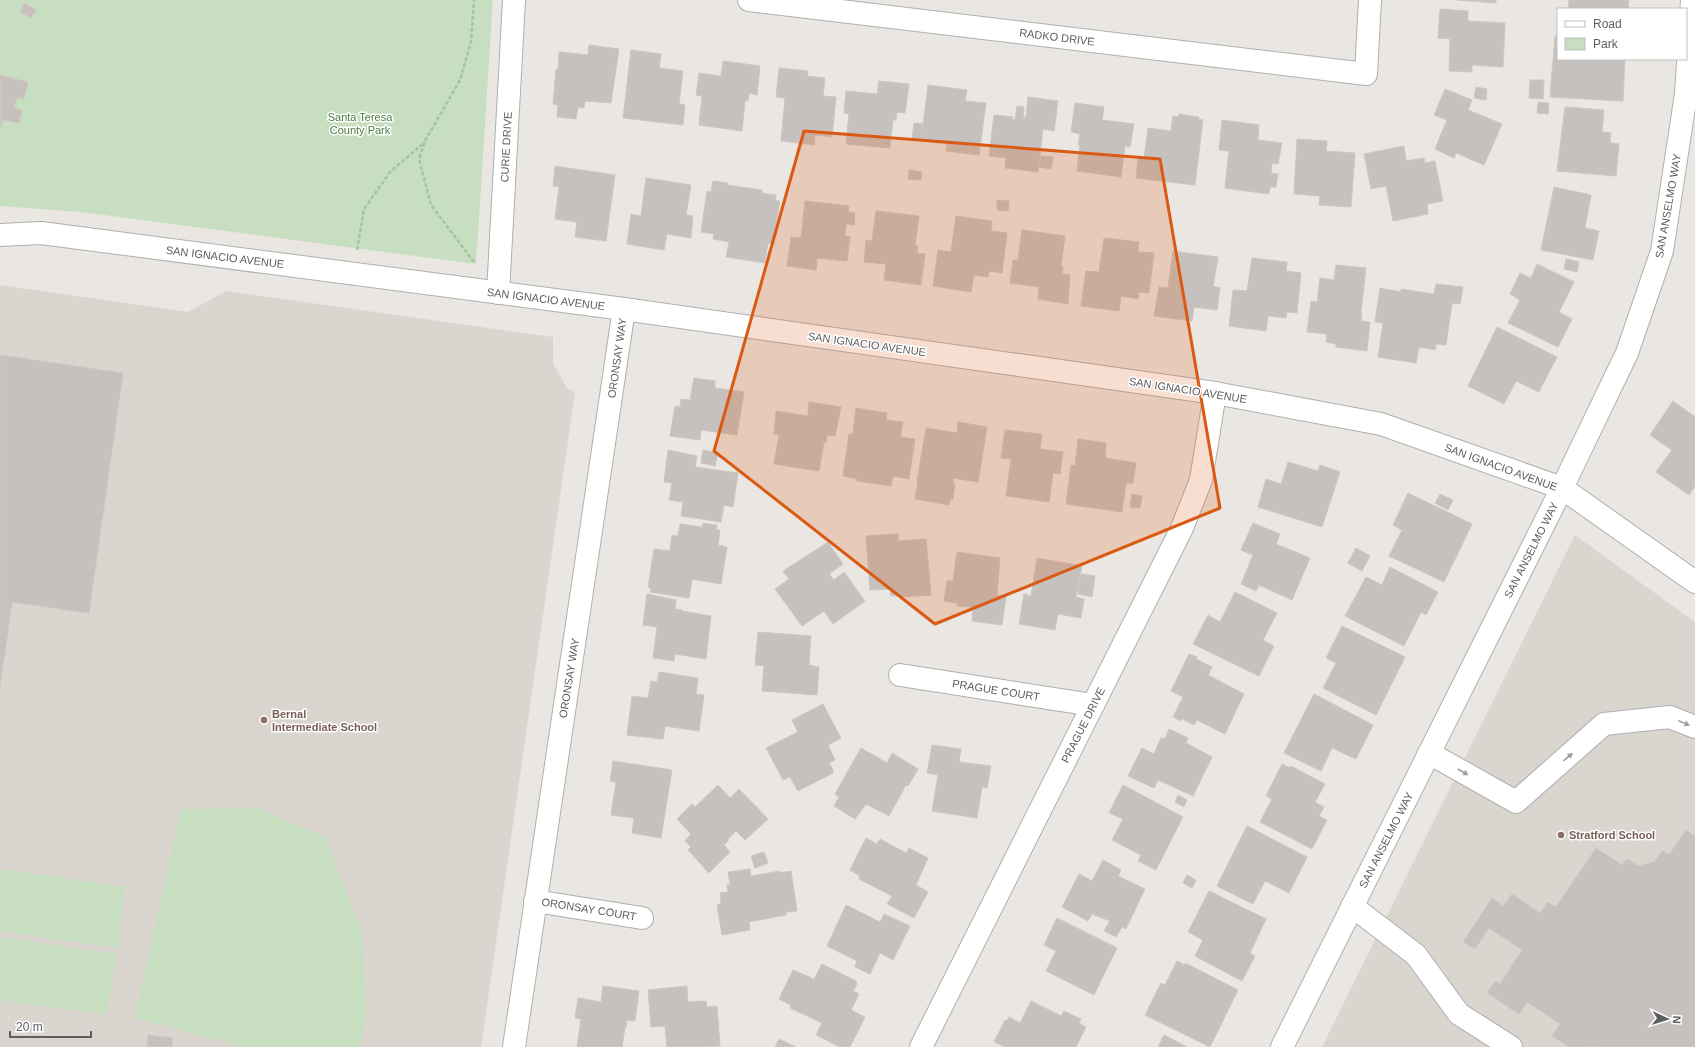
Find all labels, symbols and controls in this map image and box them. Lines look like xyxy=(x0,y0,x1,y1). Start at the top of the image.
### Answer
legend xyxy=(1557,8,1687,60)
text: Road xyxy=(1593,17,1622,31)
street label: RADKO DRIVE xyxy=(1019,26,1095,48)
text: Park xyxy=(1593,37,1619,51)
park label: Santa Teresa County Park xyxy=(328,111,393,136)
street label: CURIE DRIVE xyxy=(498,111,514,183)
street label: SAN ANSELMO WAY xyxy=(1653,152,1683,259)
street label: SAN IGNACIO AVENUE xyxy=(165,244,285,270)
street label: SAN IGNACIO AVENUE xyxy=(486,286,606,312)
street label: ORONSAY WAY xyxy=(605,316,629,399)
street label: SAN IGNACIO AVENUE xyxy=(807,330,927,358)
street label: SAN IGNACIO AVENUE xyxy=(1128,375,1248,405)
street label: SAN IGNACIO AVENUE xyxy=(1443,441,1559,493)
street label: SAN ANSELMO WAY xyxy=(1502,500,1561,600)
street label: ORONSAY WAY xyxy=(557,636,581,719)
street label: PRAGUE COURT xyxy=(951,677,1041,703)
street label: PRAGUE DRIVE xyxy=(1059,685,1107,765)
place label: Bernal Intermediate School xyxy=(272,708,377,733)
marker: Bernal Intermediate School xyxy=(259,715,269,725)
one-way arrow xyxy=(1678,720,1690,726)
one-way arrow xyxy=(1562,752,1573,761)
one-way arrow xyxy=(1457,769,1469,776)
street label: SAN ANSELMO WAY xyxy=(1357,790,1416,890)
place label: Stratford School xyxy=(1569,829,1655,841)
marker: Stratford School xyxy=(1556,830,1566,840)
street label: ORONSAY COURT xyxy=(541,896,638,922)
north arrow xyxy=(1647,999,1687,1039)
scale bar xyxy=(10,1013,91,1039)
text: N xyxy=(1671,1015,1683,1024)
text: 20 m xyxy=(16,1020,43,1034)

